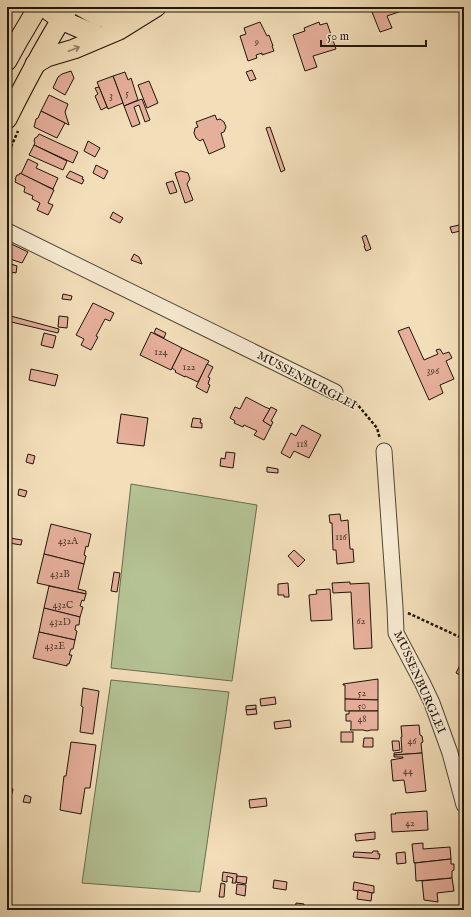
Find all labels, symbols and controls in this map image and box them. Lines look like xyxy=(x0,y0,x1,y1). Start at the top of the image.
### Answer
scale bar xyxy=(321,22,426,48)
text: 50 m xyxy=(327,29,349,44)
house number: 9 xyxy=(254,36,259,49)
one-way arrow xyxy=(68,44,80,52)
house number: 5 xyxy=(125,87,129,100)
house number: 3 xyxy=(109,90,113,103)
house number: 124 xyxy=(154,346,168,359)
street label: MUSSENBURGLEI xyxy=(254,348,359,413)
house number: 122 xyxy=(182,361,196,374)
house number: 396 xyxy=(427,365,440,378)
house number: 118 xyxy=(296,438,308,451)
house number: 116 xyxy=(335,531,348,544)
house number: 432A xyxy=(58,535,78,548)
house number: 432B xyxy=(50,568,70,581)
house number: 432C xyxy=(53,599,73,612)
house number: 62 xyxy=(357,615,366,628)
house number: 432D xyxy=(49,616,71,629)
street label: MUSSENBURGLEI xyxy=(390,629,449,736)
house number: 432E xyxy=(45,640,65,653)
house number: 52 xyxy=(358,687,366,700)
house number: 50 xyxy=(358,700,366,713)
house number: 48 xyxy=(358,713,366,726)
house number: 46 xyxy=(407,735,417,748)
house number: 44 xyxy=(403,765,413,778)
house number: 42 xyxy=(405,817,415,830)

